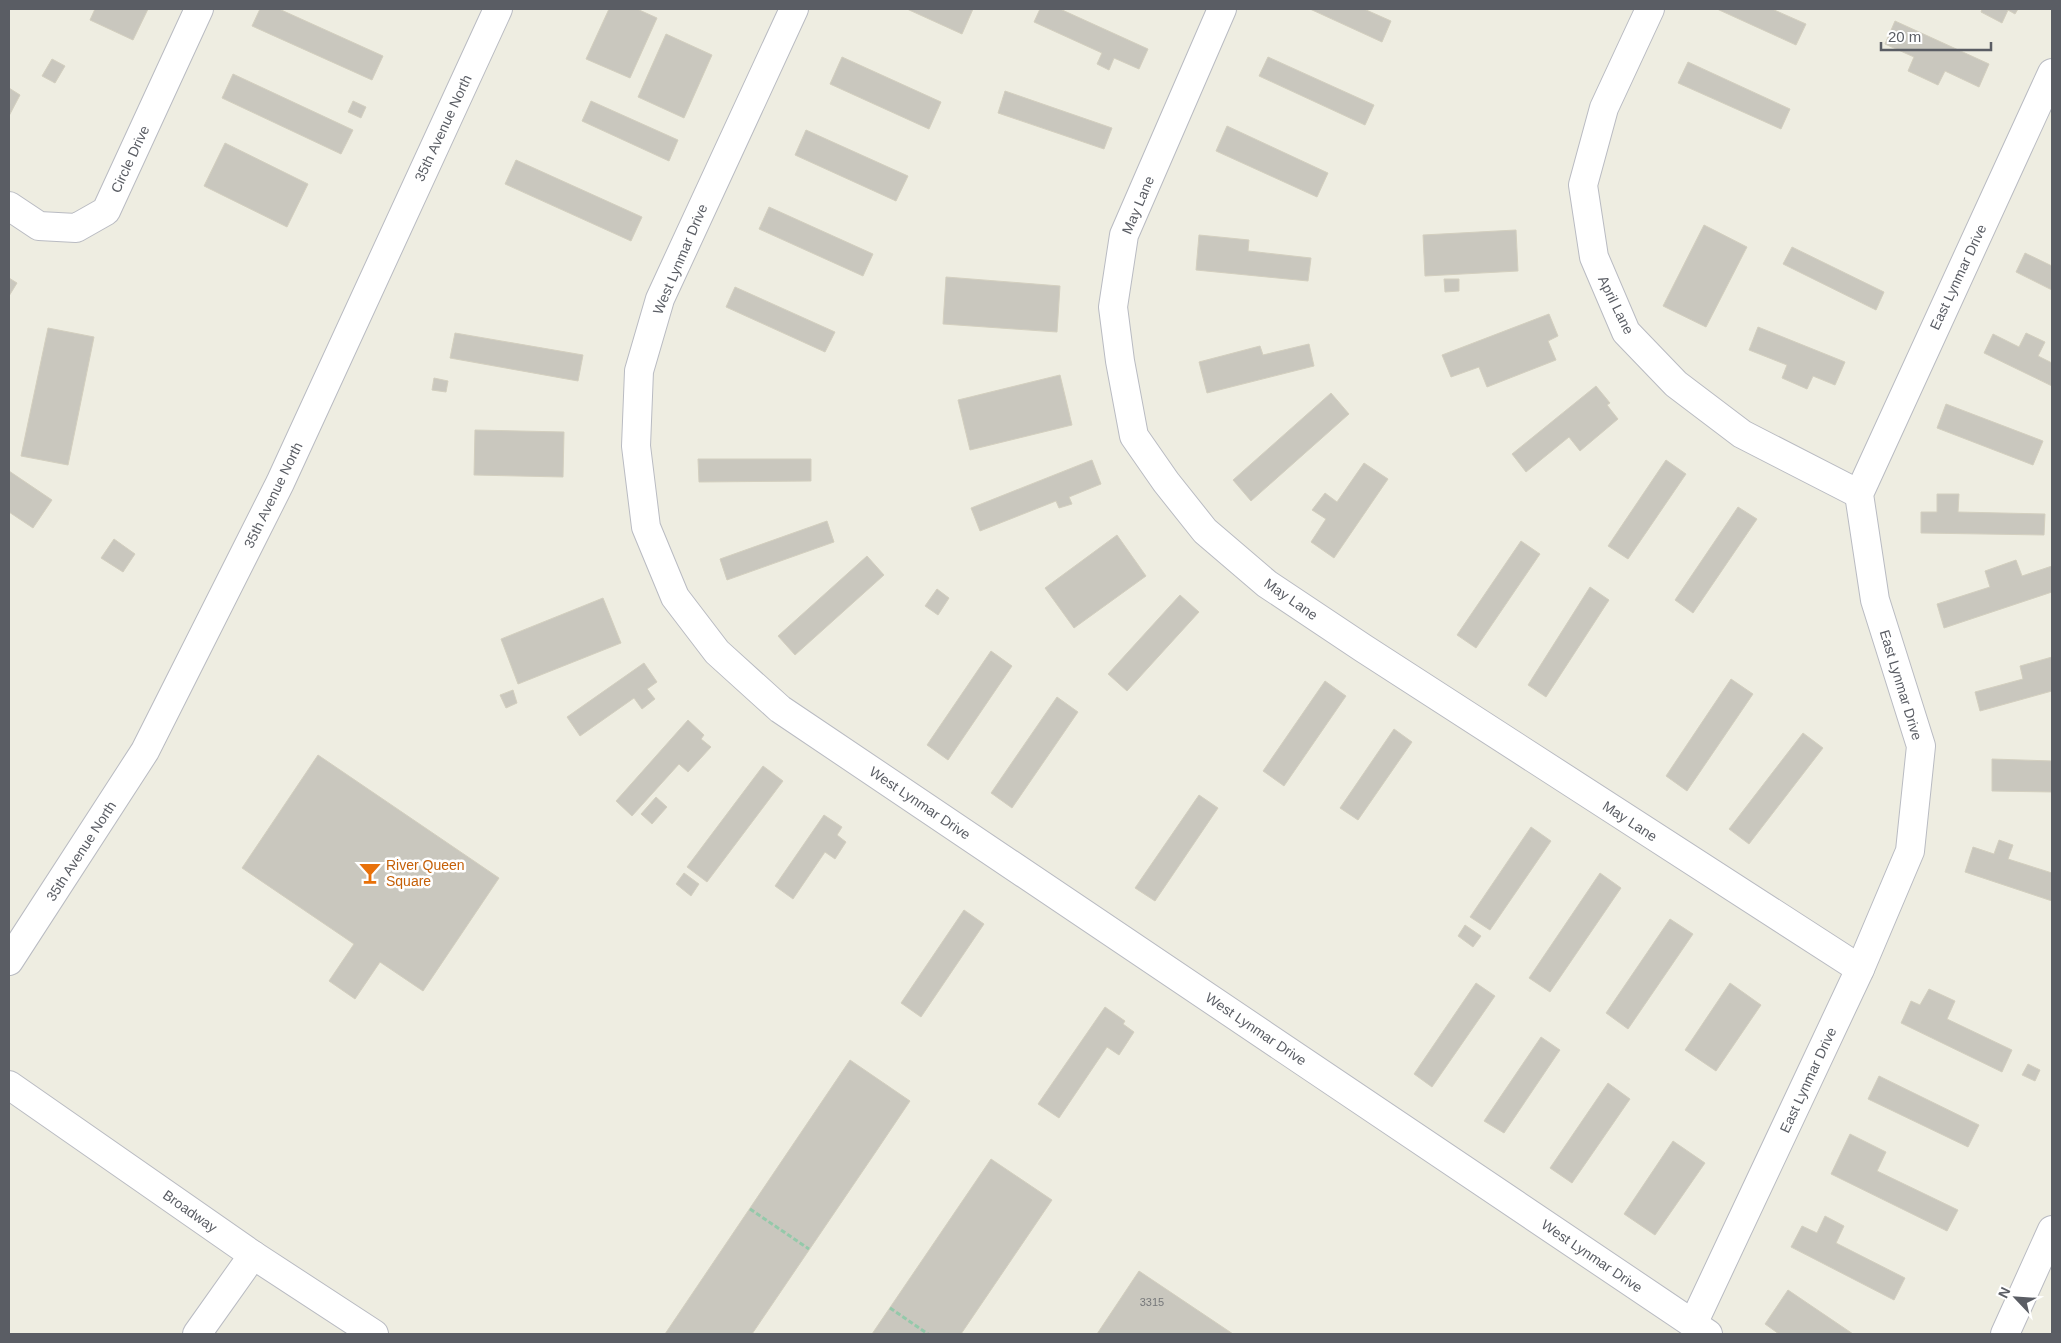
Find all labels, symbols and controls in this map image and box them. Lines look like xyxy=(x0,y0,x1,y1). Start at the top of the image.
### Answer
scale bar xyxy=(1881,20,1991,52)
text: 20 m xyxy=(1888,28,1921,45)
street label: 35th Avenue North xyxy=(411,72,475,184)
street label: Circle Drive xyxy=(107,123,153,195)
street label: May Lane xyxy=(1119,173,1157,236)
street label: West Lynmar Drive xyxy=(650,201,711,317)
street label: East Lynmar Drive xyxy=(1927,221,1990,332)
street label: April Lane xyxy=(1595,273,1637,337)
street label: 35th Avenue North xyxy=(240,439,306,551)
street label: May Lane xyxy=(1261,575,1321,623)
street label: East Lynmar Drive xyxy=(1877,628,1925,742)
street label: West Lynmar Drive xyxy=(867,763,974,843)
street label: 35th Avenue North xyxy=(43,798,119,904)
street label: May Lane xyxy=(1600,798,1660,845)
place label: River Queen Square xyxy=(386,857,465,889)
bar icon: River Queen Square xyxy=(357,860,383,886)
street label: West Lynmar Drive xyxy=(1203,989,1310,1069)
street label: East Lynmar Drive xyxy=(1777,1024,1840,1135)
street label: Broadway xyxy=(160,1187,220,1235)
street label: West Lynmar Drive xyxy=(1539,1216,1646,1296)
north arrow xyxy=(1991,1273,2041,1323)
text: N xyxy=(1995,1285,2014,1300)
house number: 3315 xyxy=(1140,1296,1164,1308)

